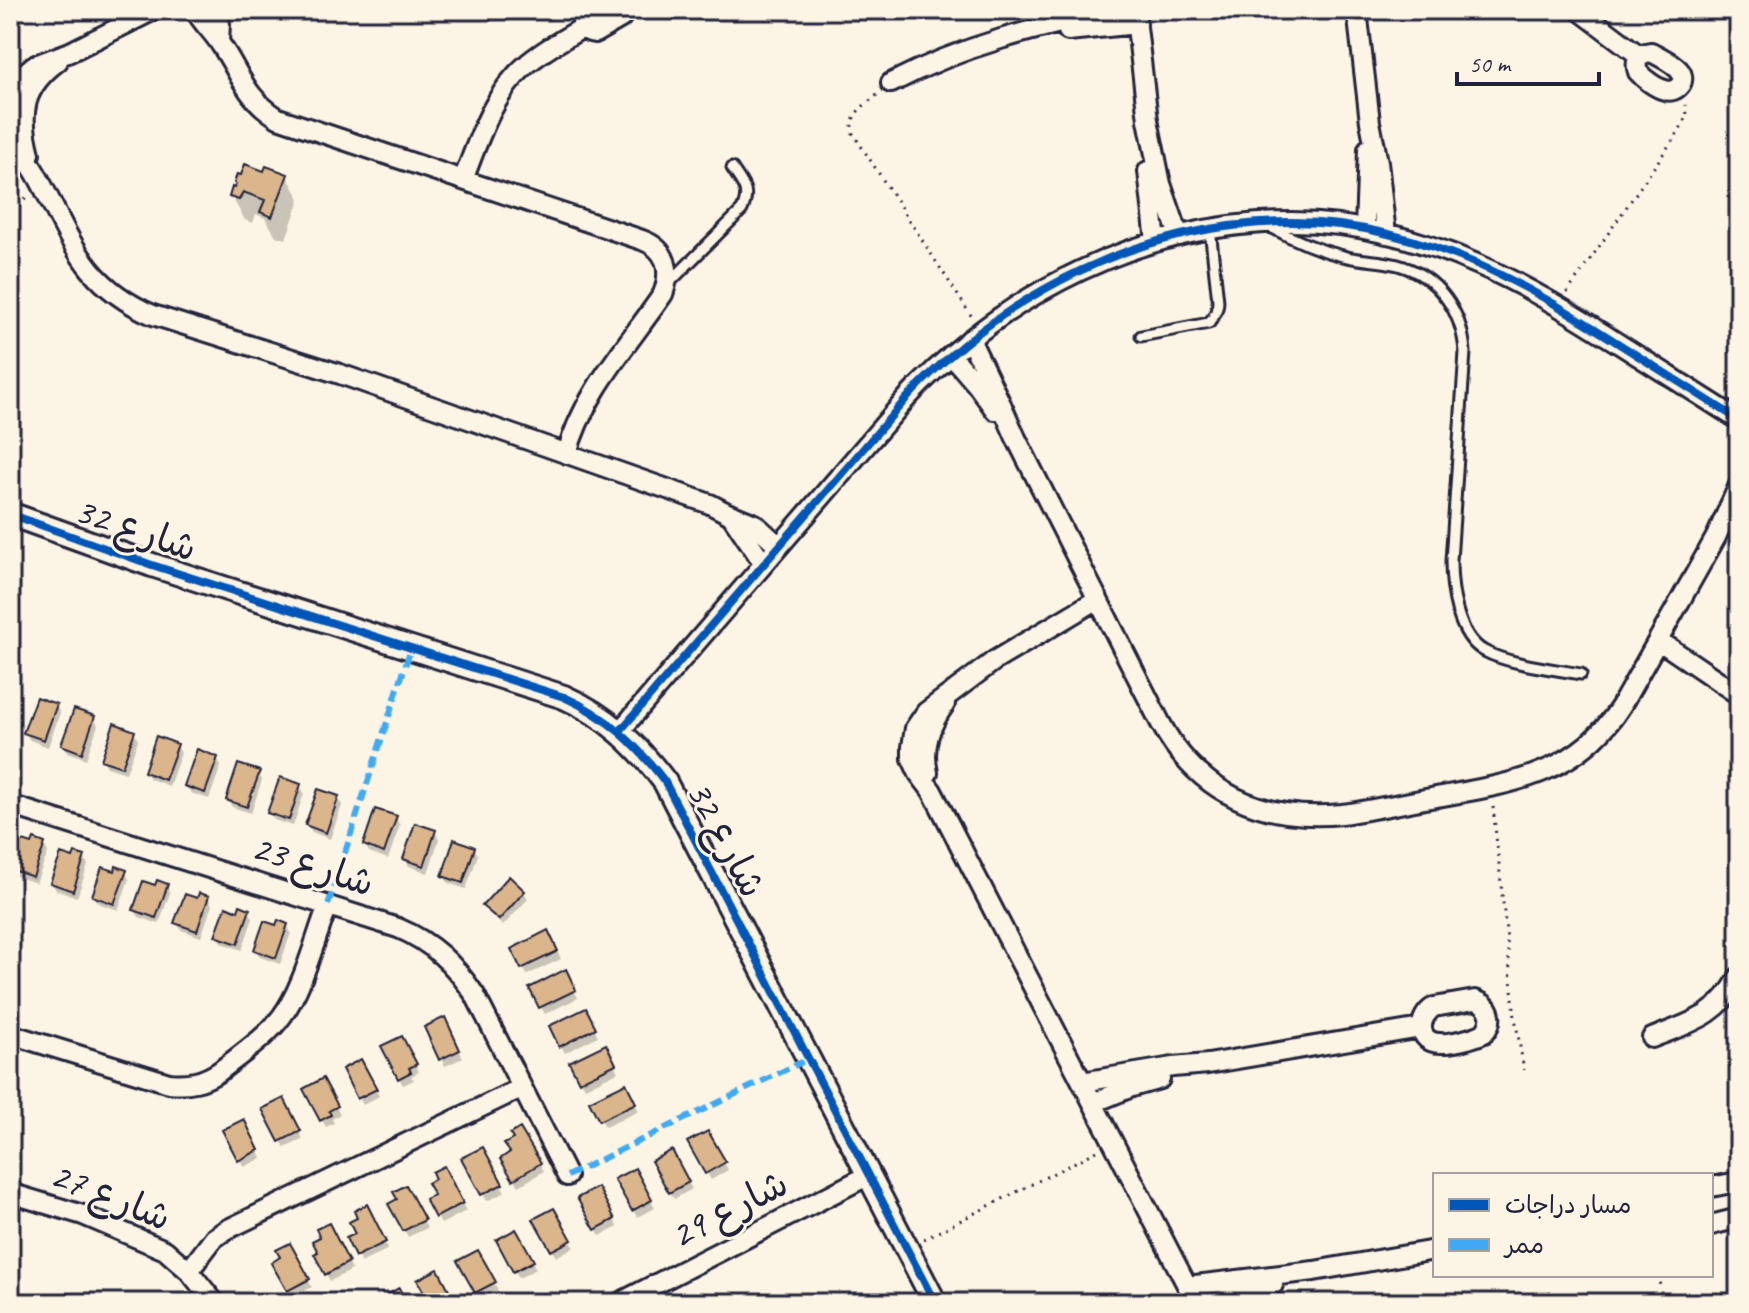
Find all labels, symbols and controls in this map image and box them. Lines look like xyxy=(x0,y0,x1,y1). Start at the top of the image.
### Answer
scale bar xyxy=(1457,36,1599,86)
text: 50 m xyxy=(1469,49,1512,79)
street label: شارع 32 xyxy=(68,486,203,575)
street label: شارع 32 xyxy=(673,773,776,907)
street label: شارع 23 xyxy=(245,823,380,910)
street label: شارع 27 xyxy=(43,1151,178,1244)
street label: شارع 29 xyxy=(662,1160,797,1261)
legend xyxy=(1433,1173,1713,1277)
text: مسار دراجات xyxy=(1505,1190,1631,1220)
text: ممر xyxy=(1503,1230,1544,1260)

